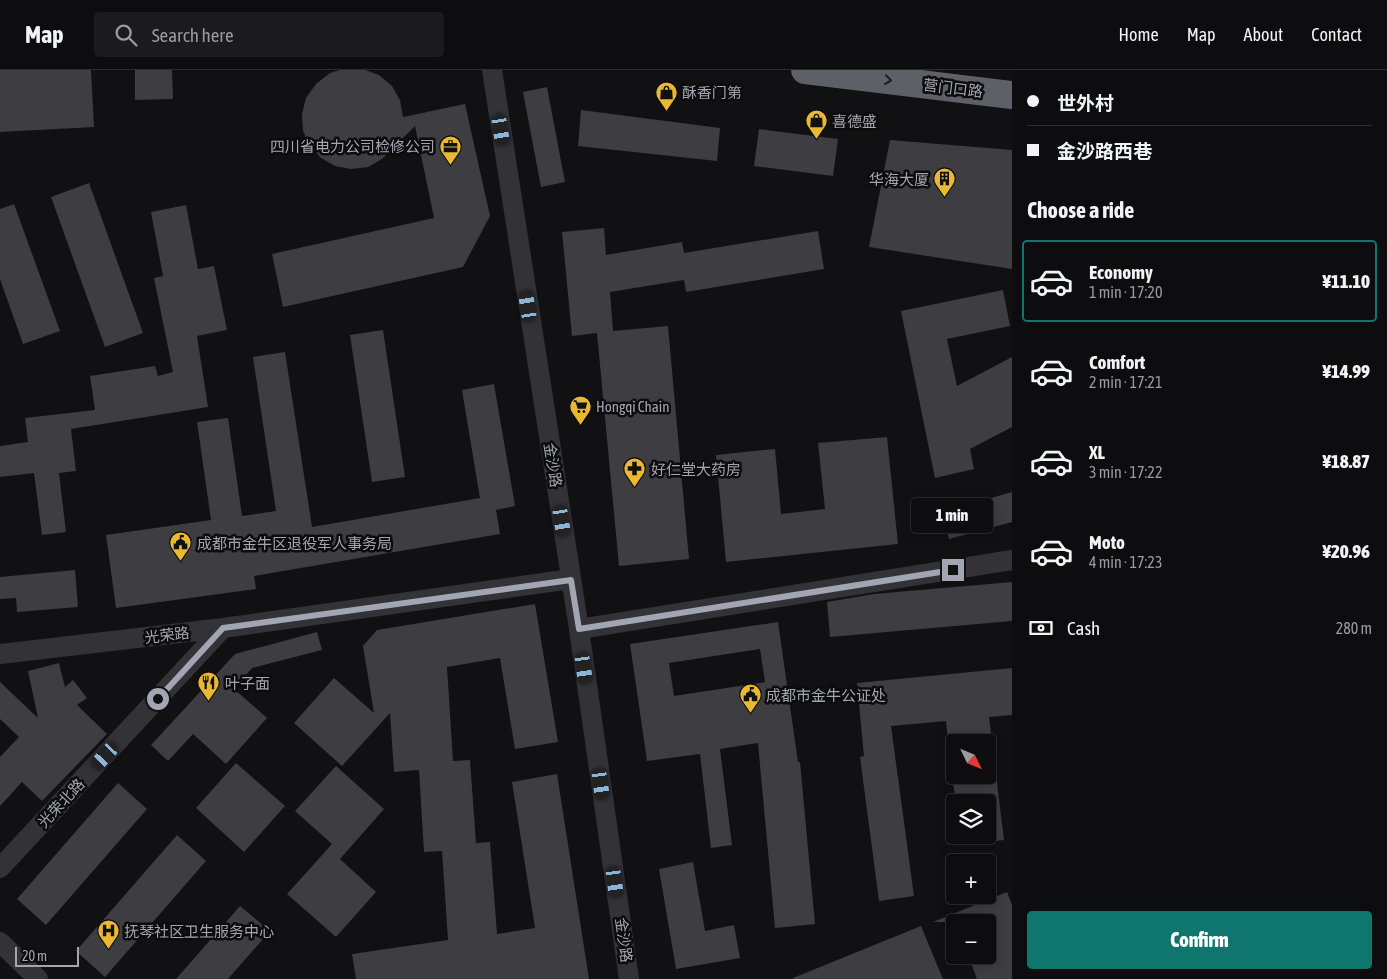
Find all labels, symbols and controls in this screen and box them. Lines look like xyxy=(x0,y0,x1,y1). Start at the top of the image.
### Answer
search box xyxy=(94,12,444,57)
text: Map xyxy=(25,21,64,48)
icon: search xyxy=(112,21,140,49)
text: Search here xyxy=(152,24,234,46)
text: Home xyxy=(1119,24,1159,45)
text: Map xyxy=(1187,24,1216,45)
text: About xyxy=(1244,24,1283,45)
text: Contact xyxy=(1311,24,1362,45)
one-way arrow xyxy=(884,74,892,85)
street label: 营门口路 xyxy=(922,76,984,100)
shop icon: 酥香门第 xyxy=(654,80,678,111)
place label: 酥香门第 xyxy=(682,84,742,101)
text: 世外村 xyxy=(1057,92,1114,114)
shop icon: 喜德盛 xyxy=(804,109,828,140)
place label: 喜德盛 xyxy=(832,113,877,130)
car xyxy=(491,114,510,146)
office icon: 四川省电力公司检修公司 xyxy=(439,134,463,165)
place label: 四川省电力公司检修公司 xyxy=(270,138,435,155)
text: 金沙路西巷 xyxy=(1057,140,1152,162)
building icon: 华海大厦 xyxy=(933,167,957,198)
place label: 华海大厦 xyxy=(869,171,929,188)
text: Choose a ride xyxy=(1027,197,1134,223)
icon: car xyxy=(1029,259,1074,304)
text: Economy xyxy=(1089,261,1153,283)
text: ¥11.10 xyxy=(1322,270,1370,292)
text: 1 min · 17:20 xyxy=(1089,283,1162,301)
car xyxy=(518,290,537,322)
icon: car xyxy=(1029,349,1074,394)
text: Comfort xyxy=(1089,351,1145,373)
text: ¥14.99 xyxy=(1322,360,1370,382)
text: 2 min · 17:21 xyxy=(1089,373,1162,391)
supermarket icon: Hongqi Chain xyxy=(568,394,592,425)
place label: Hongqi Chain xyxy=(596,398,670,415)
icon: car xyxy=(1029,439,1074,484)
street label: 金沙路 xyxy=(541,441,565,489)
text: XL xyxy=(1089,441,1105,463)
text: ¥18.87 xyxy=(1322,450,1370,472)
pharmacy icon: 好仁堂大药房 xyxy=(623,457,647,488)
place label: 好仁堂大药房 xyxy=(651,461,741,478)
text: 3 min · 17:22 xyxy=(1089,463,1162,481)
callout: 1 min xyxy=(912,498,994,532)
car xyxy=(552,505,571,537)
text: 1 min xyxy=(936,506,968,524)
icon: car xyxy=(1029,529,1074,574)
public building icon: 成都市金牛区退役军人事务局 xyxy=(169,531,193,562)
text: Moto xyxy=(1089,531,1125,553)
place label: 成都市金牛区退役军人事务局 xyxy=(197,535,392,552)
text: ¥20.96 xyxy=(1322,540,1370,562)
text: 4 min · 17:23 xyxy=(1089,553,1162,571)
route end xyxy=(942,559,964,581)
icon: cash xyxy=(1027,614,1055,642)
text: Cash xyxy=(1067,617,1100,639)
text: 280 m xyxy=(1336,619,1372,637)
street label: 光荣路 xyxy=(144,624,190,646)
car xyxy=(574,652,593,684)
restaurant icon: 叶子面 xyxy=(197,671,221,702)
place label: 叶子面 xyxy=(225,675,270,692)
public building icon: 成都市金牛公证处 xyxy=(738,683,762,714)
place label: 成都市金牛公证处 xyxy=(766,687,886,704)
route start xyxy=(147,688,169,710)
north arrow xyxy=(946,734,996,784)
map controls xyxy=(946,734,996,964)
car xyxy=(89,740,120,772)
car xyxy=(591,768,610,800)
street label: 光荣北路 xyxy=(34,775,88,831)
button: layers xyxy=(946,794,996,844)
button: + xyxy=(946,854,996,904)
car xyxy=(605,866,624,898)
button: Confirm xyxy=(1027,911,1372,969)
button: − xyxy=(946,914,996,964)
street label: 金沙路 xyxy=(612,917,636,963)
hospital icon: 抚琴社区卫生服务中心 xyxy=(96,919,120,950)
place label: 抚琴社区卫生服务中心 xyxy=(124,923,274,940)
scale bar xyxy=(15,944,79,967)
text: 20 m xyxy=(22,948,47,964)

